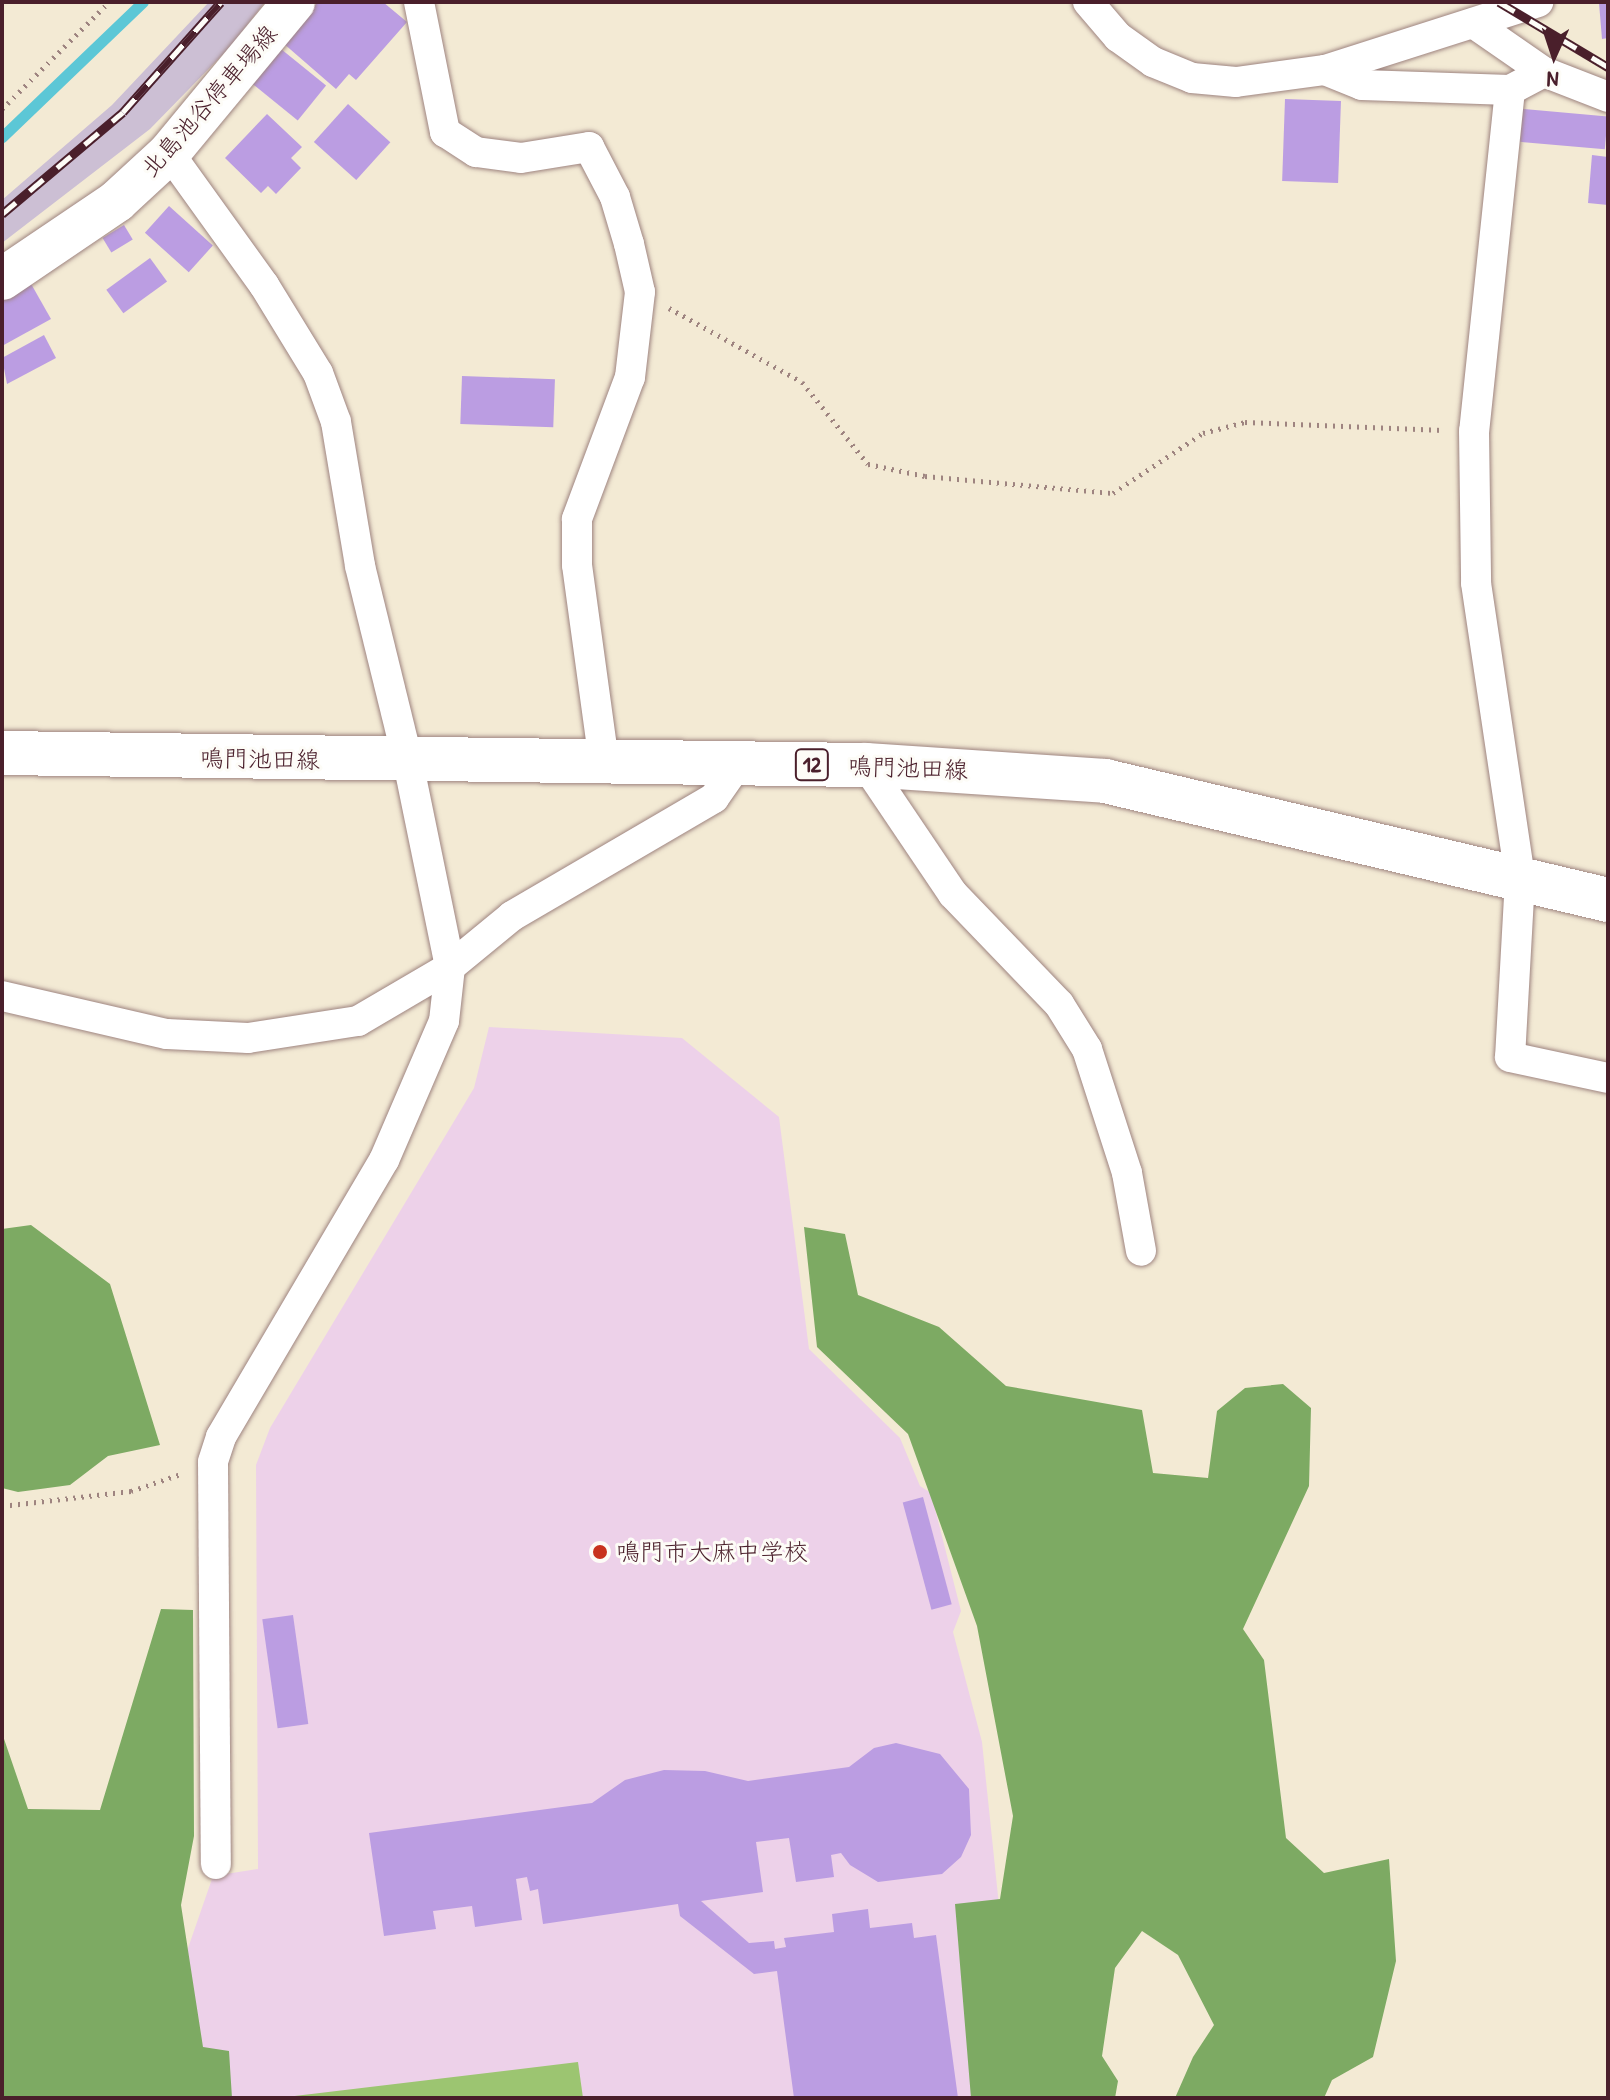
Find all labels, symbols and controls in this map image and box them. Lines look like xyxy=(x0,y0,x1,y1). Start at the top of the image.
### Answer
north arrow xyxy=(1514,16,1594,96)
street label: 北島池谷停車場線 xyxy=(135,19,283,183)
text: N xyxy=(1546,65,1559,95)
street label: 鳴門池田線 xyxy=(200,744,320,774)
road number: 12 xyxy=(794,747,830,783)
street label: 鳴門池田線 xyxy=(848,752,968,784)
place label: 鳴門市大麻中学校 xyxy=(616,1538,808,1566)
marker: 鳴門市大麻中学校 xyxy=(591,1543,609,1561)

